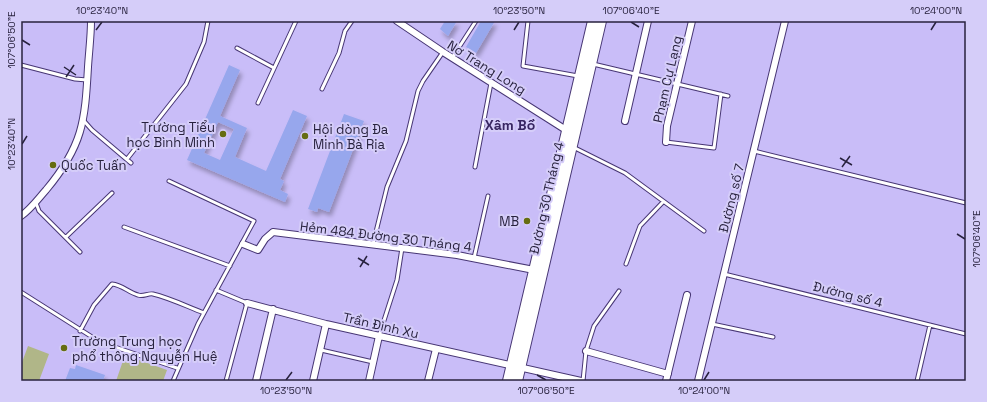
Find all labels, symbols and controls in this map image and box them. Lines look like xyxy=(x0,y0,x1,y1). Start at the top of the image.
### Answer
text: 10°23'40"N xyxy=(76,4,128,17)
text: 10°23'50"N xyxy=(493,4,545,17)
text: 107°06'40"E xyxy=(602,4,660,17)
text: 10°24'00"N xyxy=(910,4,962,17)
text: 107°06'50"E xyxy=(5,11,18,69)
street label: Phạm Cự Lạng xyxy=(649,34,686,124)
street label: Nơ Trang Long xyxy=(444,36,529,98)
district label: Xâm Bồ xyxy=(485,116,535,134)
text: 10°23'40"N xyxy=(5,118,18,170)
place label: Trường Tiểu học Bình Minh xyxy=(126,119,215,151)
place label: Hội dòng Đa Minh Bà Rịa xyxy=(313,121,389,153)
marker: Trường Tiểu học Bình Minh xyxy=(218,129,228,139)
marker: Hội dòng Đa Minh Bà Rịa xyxy=(300,131,310,141)
street label: Đường 30 Tháng 4 xyxy=(525,140,568,256)
place label: Quốc Tuấn xyxy=(61,157,127,174)
marker: Quốc Tuấn xyxy=(48,160,58,170)
street label: Đường số 7 xyxy=(715,162,748,234)
text: 107°06'40"E xyxy=(970,210,983,268)
place label: MB xyxy=(499,213,519,230)
marker: MB xyxy=(522,216,532,226)
street label: Hẻm 484 Đường 30 Tháng 4 xyxy=(299,218,473,255)
street label: Đường số 4 xyxy=(811,278,884,311)
street label: Trần Đình Xu xyxy=(341,309,420,342)
place label: Trường Trung học phổ thông Nguyễn Huệ xyxy=(72,333,217,365)
marker: Trường Trung học phổ thông Nguyễn Huệ xyxy=(59,343,69,353)
text: 10°23'50"N xyxy=(260,384,312,397)
text: 107°06'50"E xyxy=(517,384,575,397)
text: 10°24'00"N xyxy=(678,384,730,397)

